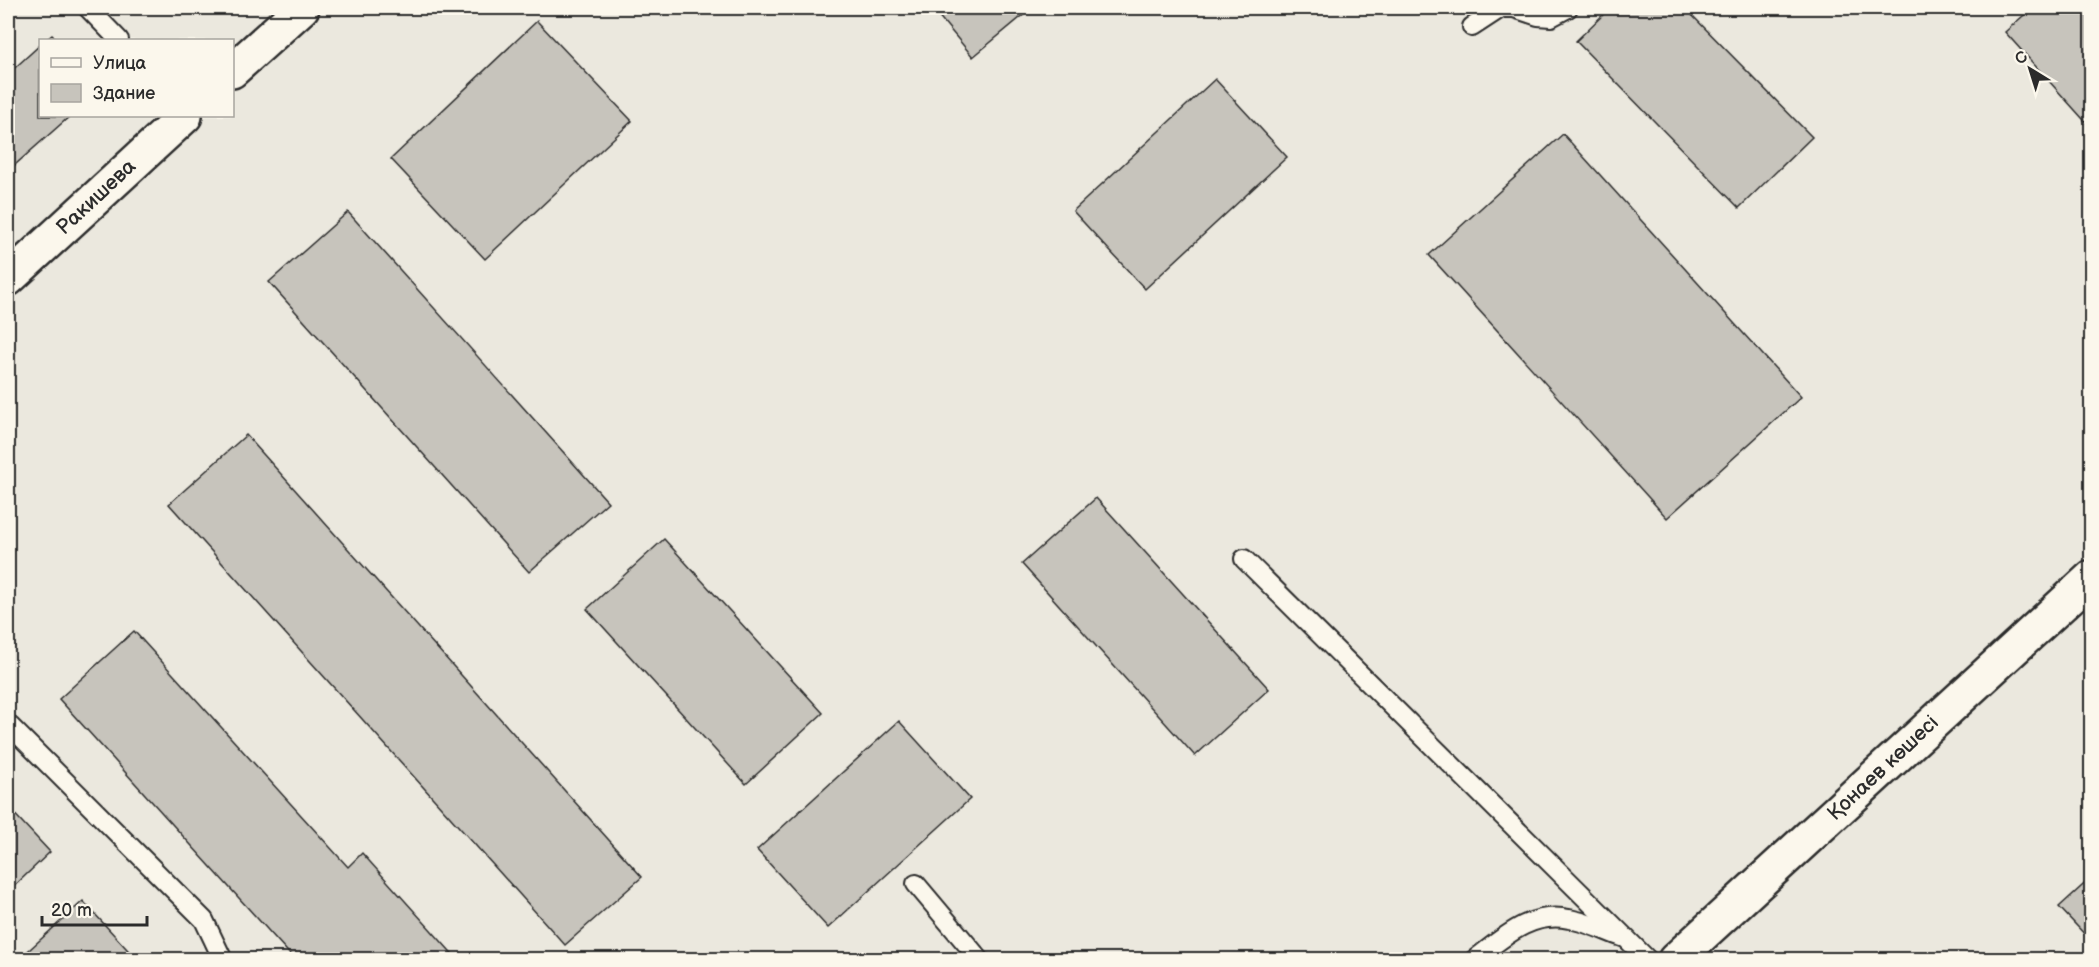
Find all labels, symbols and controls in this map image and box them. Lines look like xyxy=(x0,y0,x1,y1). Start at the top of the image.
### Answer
legend xyxy=(39,39,234,117)
north arrow xyxy=(2000,39,2060,99)
text: С xyxy=(2011,47,2032,69)
text: Улица xyxy=(93,53,147,74)
text: Здание xyxy=(93,83,155,104)
street label: Ракишева xyxy=(51,153,141,240)
street label: Қонаев көшесі xyxy=(1822,710,1944,826)
scale bar xyxy=(42,889,147,927)
text: 20 m xyxy=(51,900,92,921)

